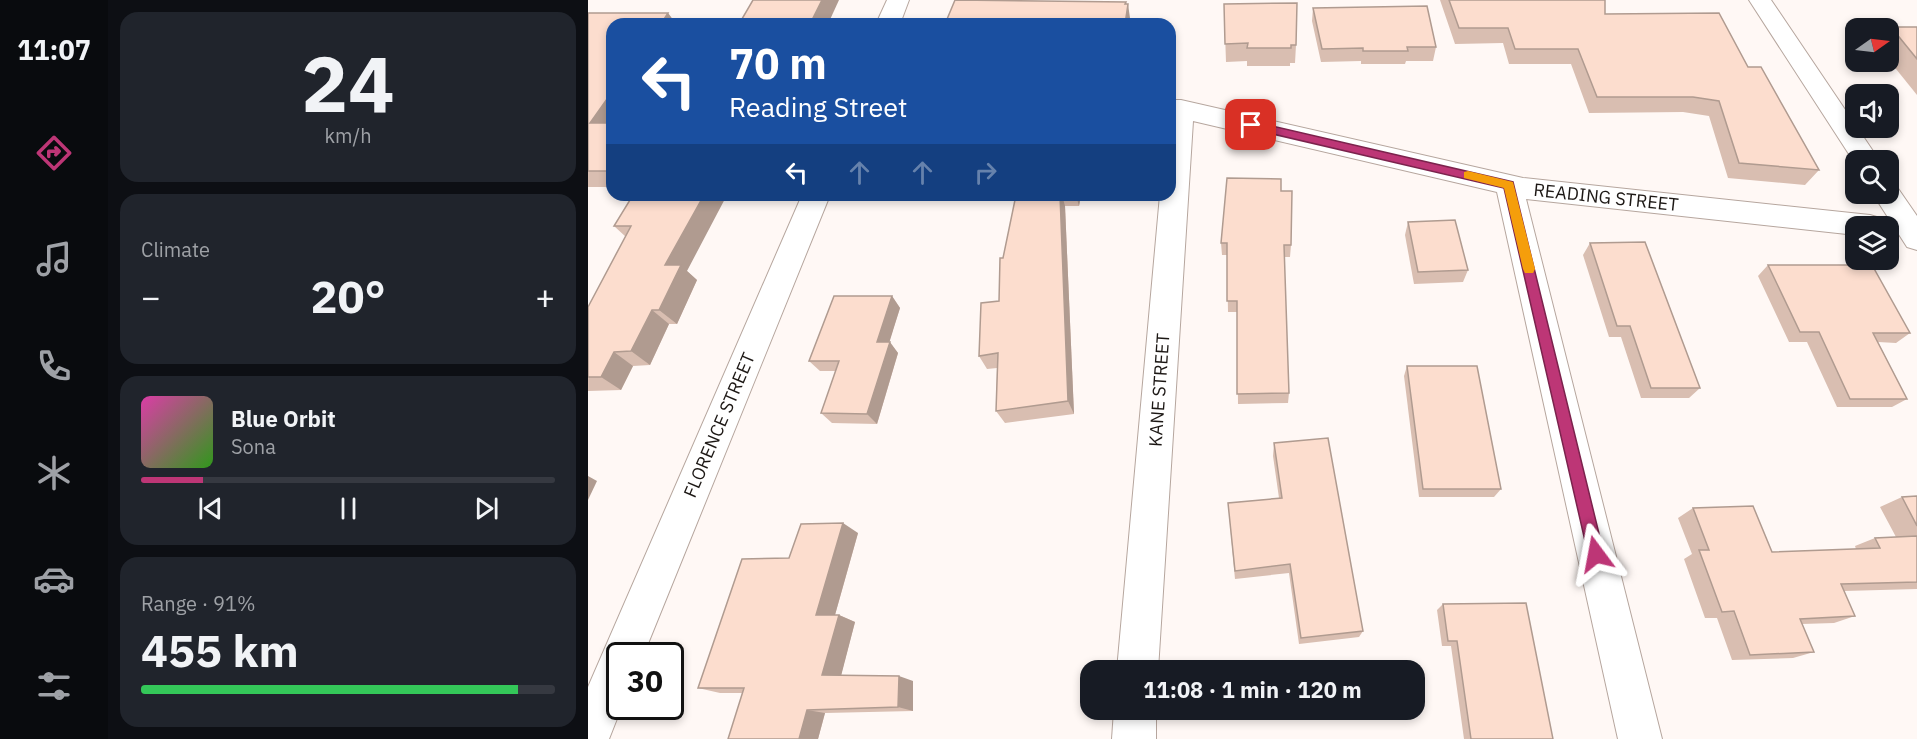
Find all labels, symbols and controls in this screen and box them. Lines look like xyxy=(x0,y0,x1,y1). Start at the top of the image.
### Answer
north arrow xyxy=(1845,18,1899,72)
map controls xyxy=(1845,18,1899,270)
text: 11:07 xyxy=(17,32,91,67)
text: 24 xyxy=(301,32,395,133)
text: 70 m xyxy=(729,36,827,91)
icon: left xyxy=(630,42,708,120)
button: sound xyxy=(1845,84,1899,138)
text: Reading Street xyxy=(729,89,908,124)
pin xyxy=(1225,99,1276,150)
icon: arrive xyxy=(1234,108,1267,141)
text: km/h xyxy=(324,122,372,149)
icon: directions xyxy=(33,132,75,174)
button: search xyxy=(1845,150,1899,204)
icon: left xyxy=(780,156,813,189)
icon: ahead xyxy=(843,156,876,189)
icon: ahead xyxy=(906,156,939,189)
icon: right xyxy=(969,156,1002,189)
street label: READING STREET xyxy=(1532,178,1680,216)
button: layers xyxy=(1845,216,1899,270)
text: Climate xyxy=(141,236,210,263)
icon: music xyxy=(33,238,75,280)
text: 20° xyxy=(310,267,386,325)
text: − xyxy=(141,275,161,318)
text: + xyxy=(535,275,555,318)
street label: KANE STREET xyxy=(1144,332,1174,448)
icon: phone xyxy=(33,345,75,387)
street label: FLORENCE STREET xyxy=(678,349,760,501)
text: Blue Orbit xyxy=(231,404,336,433)
text: Sona xyxy=(231,433,276,460)
icon: climate xyxy=(33,452,75,494)
icon: previous xyxy=(194,492,227,525)
icon: pause xyxy=(332,492,365,525)
icon: next xyxy=(470,492,503,525)
position arrow xyxy=(1564,522,1628,586)
icon: car xyxy=(33,558,75,600)
text: Range · 91% xyxy=(141,590,256,617)
text: 455 km xyxy=(141,621,299,679)
speed limit sign: 30 xyxy=(606,642,684,720)
icon: filters xyxy=(33,665,75,707)
text: 11:08 · 1 min · 120 m xyxy=(1143,675,1362,704)

